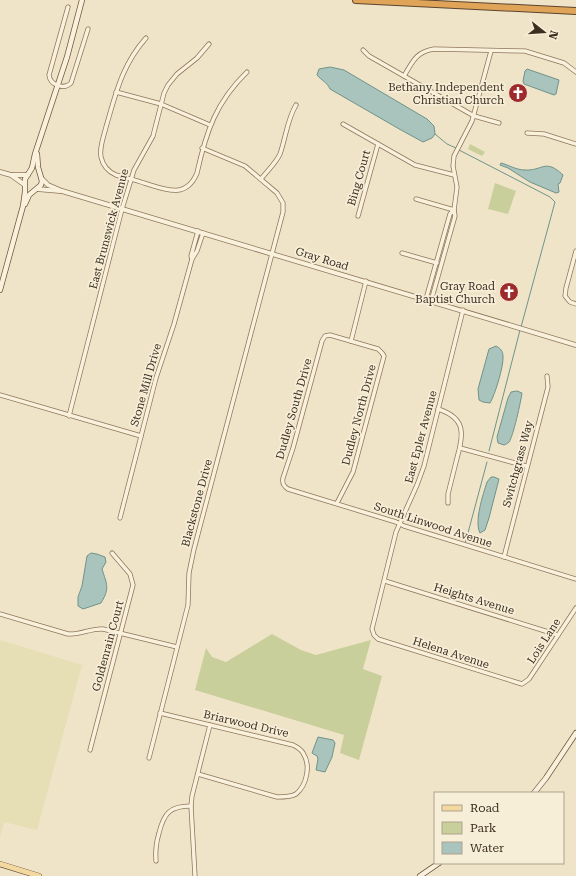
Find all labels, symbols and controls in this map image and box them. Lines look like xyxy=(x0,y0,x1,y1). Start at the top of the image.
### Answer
north arrow xyxy=(524,12,564,52)
text: N xyxy=(545,29,561,41)
place label: Bethany Independent Christian Church xyxy=(388,81,504,107)
church icon: Bethany Independent Christian Church xyxy=(507,82,529,104)
street label: Bing Court xyxy=(345,149,373,207)
street label: East Brunswick Avenue xyxy=(87,167,131,291)
street label: Gray Road xyxy=(294,245,350,273)
place label: Gray Road Baptist Church xyxy=(415,280,495,306)
church icon: Gray Road Baptist Church xyxy=(498,281,520,303)
street label: Stone Mill Drive xyxy=(128,342,164,428)
street label: Dudley South Drive xyxy=(273,357,315,461)
street label: Dudley North Drive xyxy=(339,363,379,467)
street label: East Epler Avenue xyxy=(402,389,440,485)
street label: Switchgrass Way xyxy=(500,419,536,509)
street label: Blackstone Drive xyxy=(179,458,215,548)
street label: South Linwood Avenue xyxy=(372,500,494,550)
street label: Heights Avenue xyxy=(432,581,516,617)
street label: Goldenrain Court xyxy=(90,599,126,693)
street label: Lois Lane xyxy=(525,616,563,666)
street label: Helena Avenue xyxy=(411,635,491,671)
street label: Briarwood Drive xyxy=(202,708,290,740)
legend xyxy=(434,792,564,864)
text: Road xyxy=(470,801,500,815)
text: Park xyxy=(470,821,497,835)
text: Water xyxy=(470,841,504,855)

